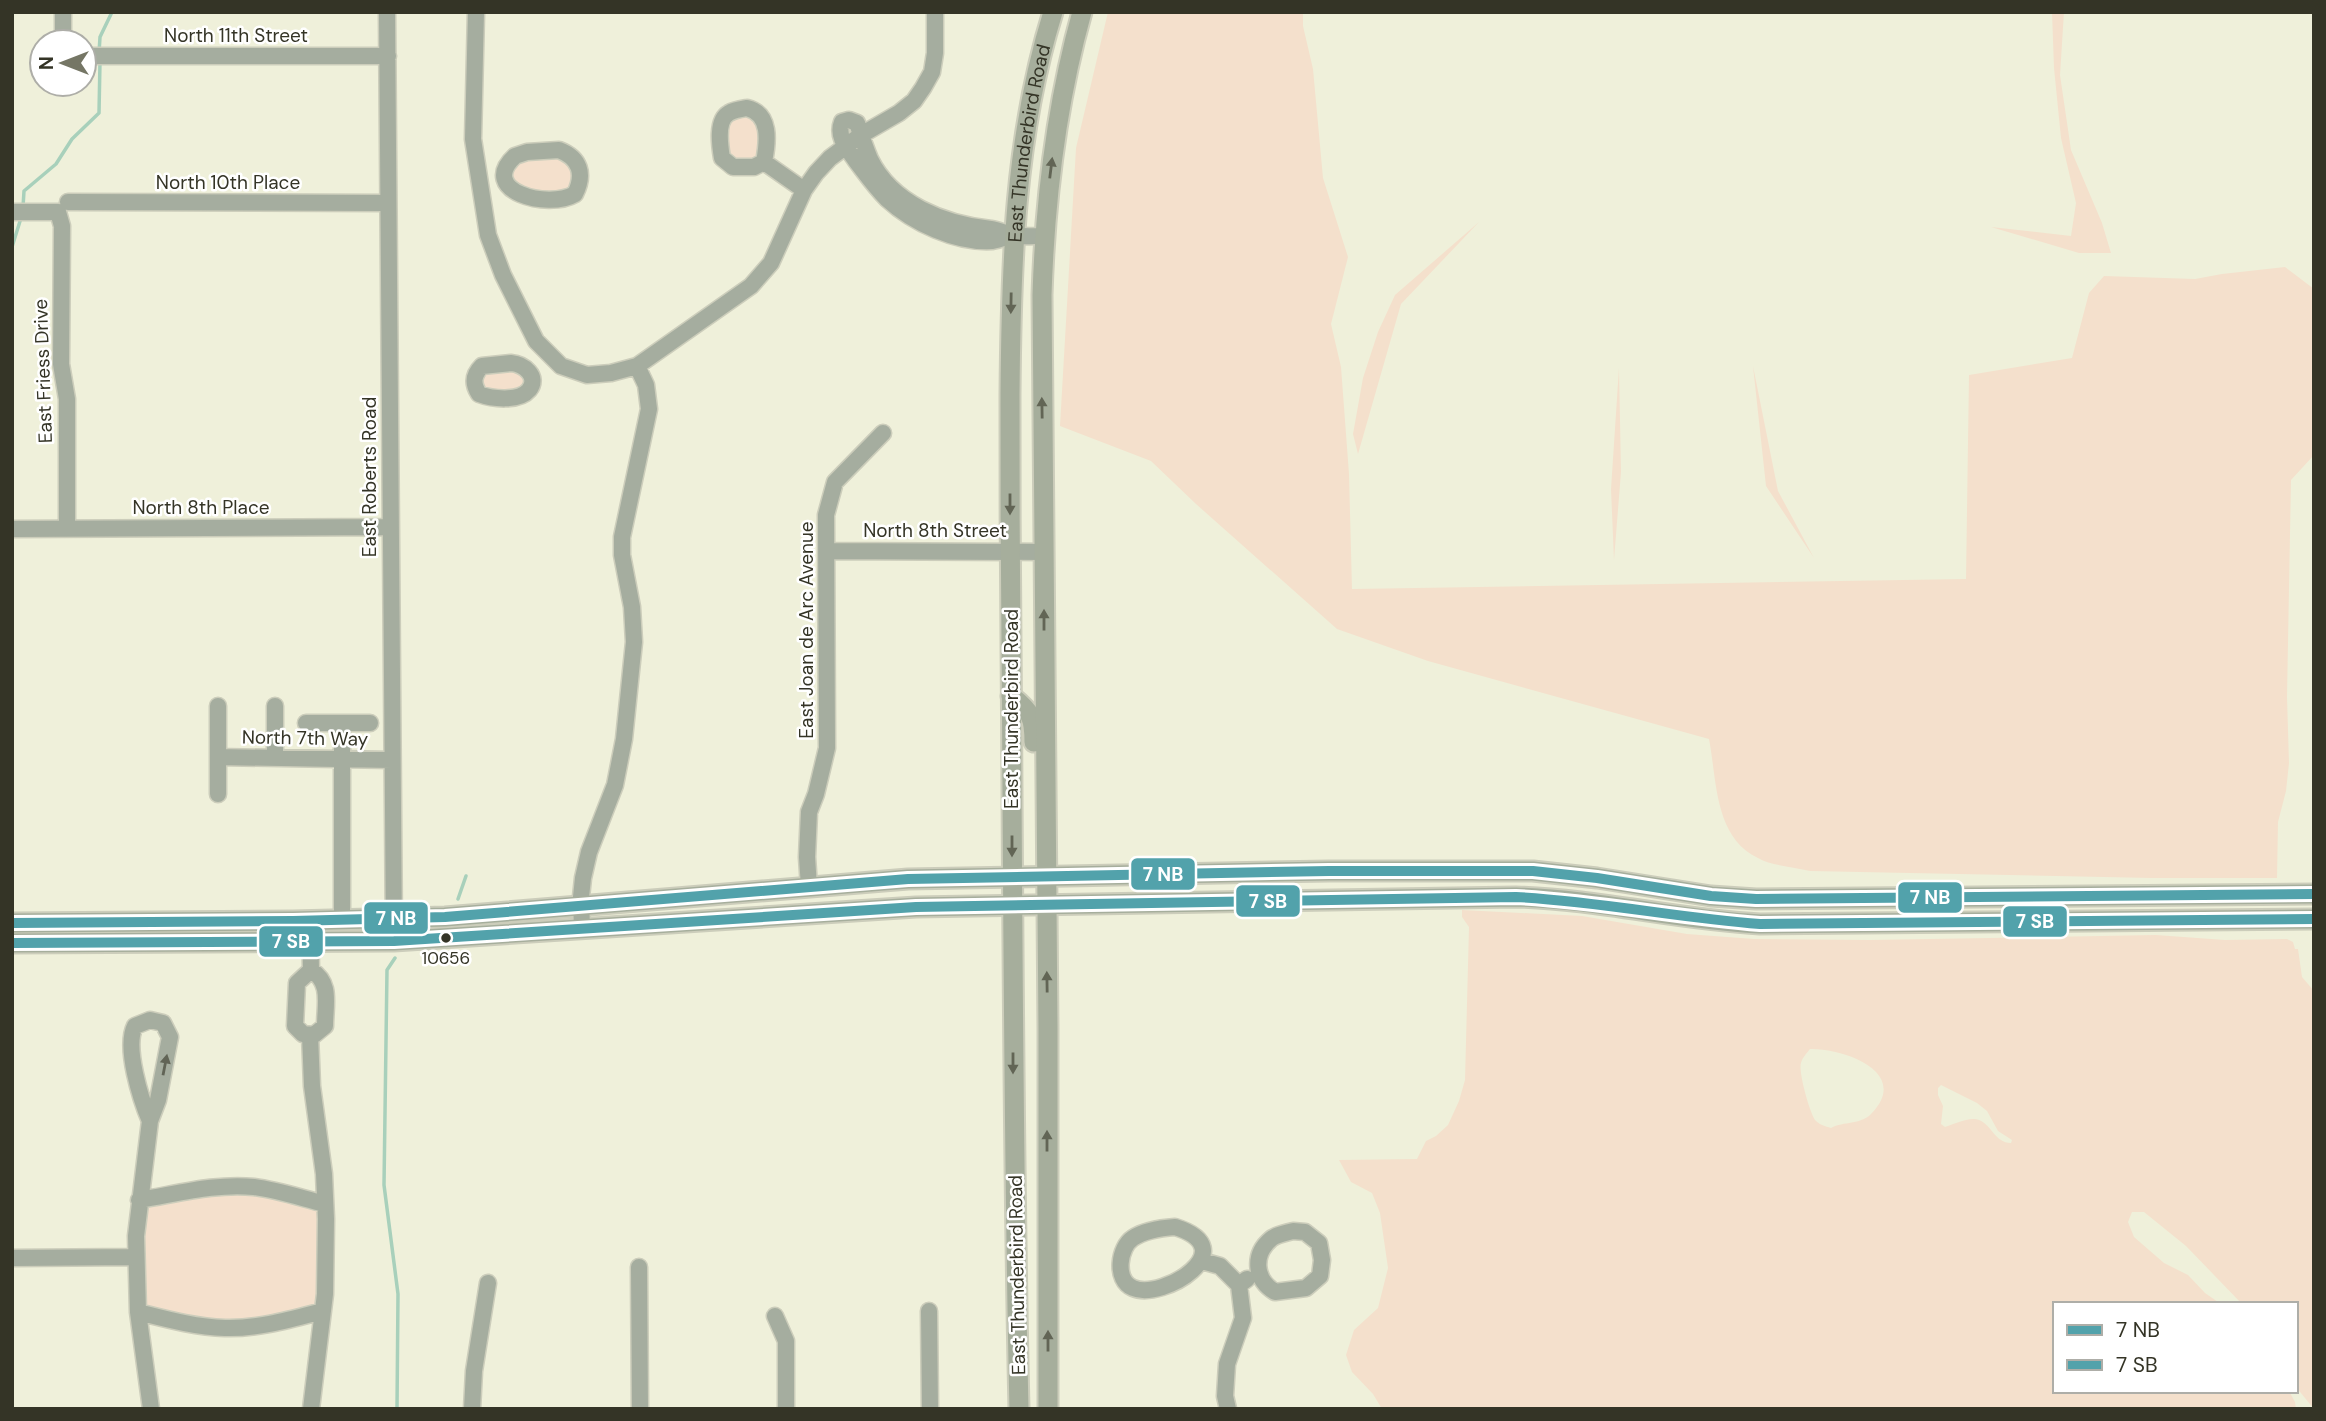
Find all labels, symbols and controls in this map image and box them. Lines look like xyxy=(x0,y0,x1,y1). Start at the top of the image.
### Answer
street label: North 11th Street xyxy=(164,23,308,48)
north arrow xyxy=(28,28,98,98)
street label: East Thunderbird Road xyxy=(1002,41,1056,243)
text: N xyxy=(34,56,59,70)
one-way arrow xyxy=(1046,157,1057,179)
street label: North 10th Place xyxy=(156,170,300,195)
one-way arrow xyxy=(1005,292,1017,314)
street label: East Friess Drive xyxy=(28,298,58,444)
street label: East Roberts Road xyxy=(357,397,382,557)
one-way arrow xyxy=(1036,397,1047,419)
one-way arrow xyxy=(1004,493,1016,515)
street label: North 8th Place xyxy=(132,495,270,520)
street label: North 8th Street xyxy=(863,518,1007,543)
street label: East Joan de Arc Avenue xyxy=(794,521,819,739)
street label: East Thunderbird Road xyxy=(999,609,1024,809)
one-way arrow xyxy=(1038,609,1050,631)
street label: North 7th Way xyxy=(242,724,369,752)
one-way arrow xyxy=(1006,835,1018,857)
line badge: 7 NB xyxy=(1130,857,1196,891)
text: 7 NB xyxy=(1143,862,1183,887)
line badge: 7 NB xyxy=(1897,881,1963,914)
line badge: 7 SB xyxy=(1235,884,1301,918)
text: 7 NB xyxy=(1910,885,1950,910)
text: 7 SB xyxy=(1249,889,1287,914)
line badge: 7 NB xyxy=(363,901,429,935)
line badge: 7 SB xyxy=(2002,905,2068,938)
text: 7 NB xyxy=(376,906,416,931)
text: 7 SB xyxy=(2016,909,2054,934)
line badge: 7 SB xyxy=(258,925,324,958)
text: 7 SB xyxy=(272,929,310,954)
marker: 10656 xyxy=(439,931,453,945)
place label: 10656 xyxy=(422,947,470,969)
one-way arrow xyxy=(1041,971,1053,993)
one-way arrow xyxy=(1007,1052,1019,1074)
one-way arrow xyxy=(159,1054,170,1076)
one-way arrow xyxy=(1041,1130,1053,1152)
street label: East Thunderbird Road xyxy=(1003,1175,1031,1375)
legend xyxy=(2053,1302,2298,1393)
text: 7 NB xyxy=(2116,1316,2160,1344)
one-way arrow xyxy=(1042,1329,1054,1351)
text: 7 SB xyxy=(2116,1351,2158,1379)

